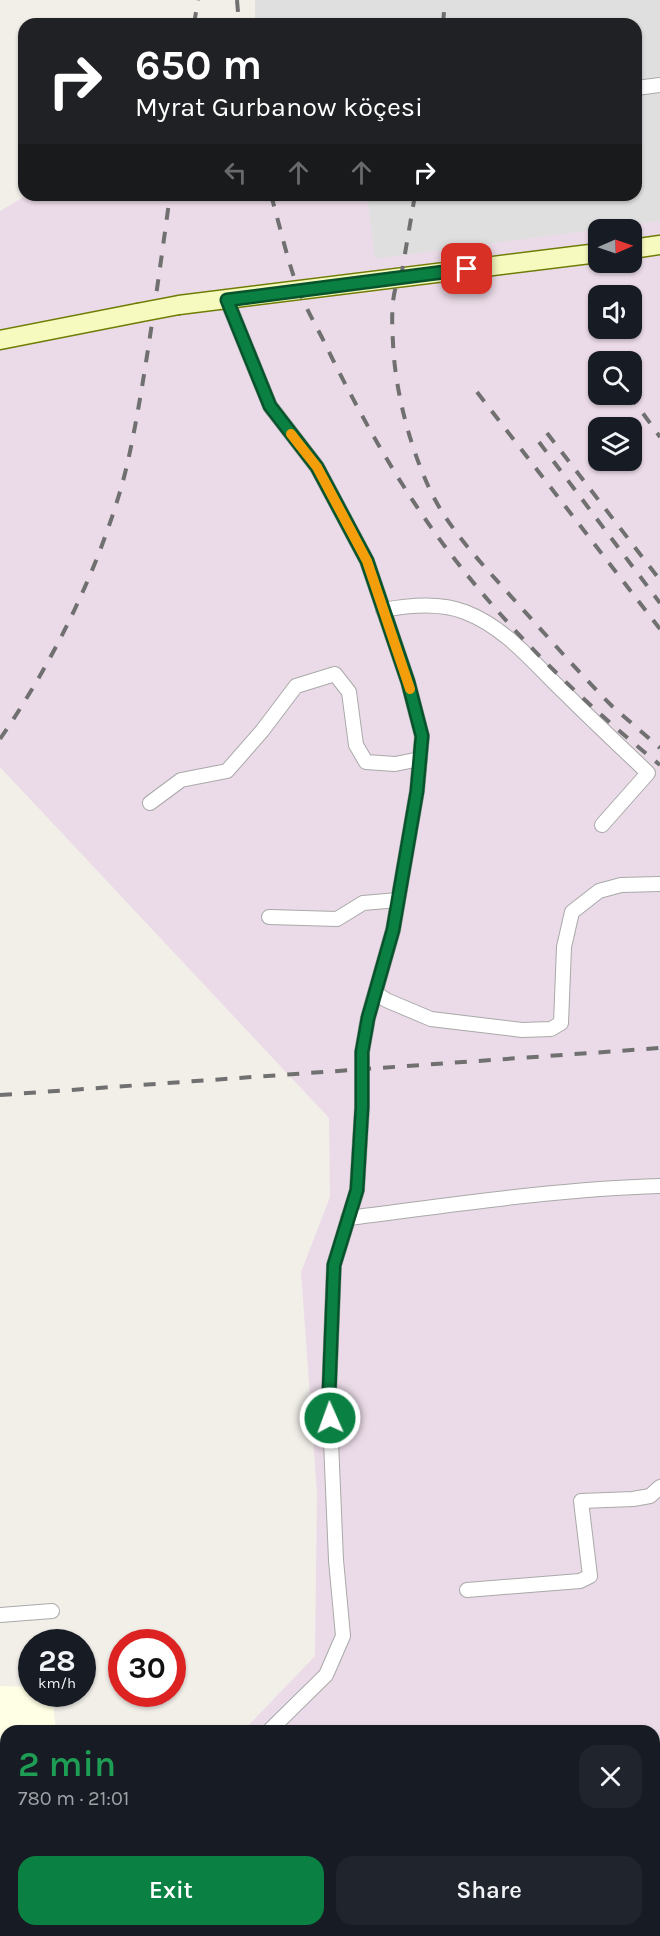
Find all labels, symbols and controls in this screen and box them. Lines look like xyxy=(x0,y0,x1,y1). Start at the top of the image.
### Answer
text: 650 m xyxy=(135,40,262,90)
icon: right xyxy=(36,42,114,120)
text: Myrat Gurbanow köçesi xyxy=(135,91,423,123)
icon: left xyxy=(219,156,252,189)
icon: ahead xyxy=(282,156,315,189)
icon: ahead xyxy=(345,156,378,189)
icon: right xyxy=(408,156,441,189)
north arrow xyxy=(588,219,642,273)
map controls xyxy=(588,219,642,471)
pin xyxy=(441,243,492,294)
icon: arrive xyxy=(450,252,483,285)
button: sound xyxy=(588,285,642,339)
button: search xyxy=(588,351,642,405)
button: layers xyxy=(588,417,642,471)
position arrow xyxy=(298,1386,362,1450)
speed limit sign: 30 xyxy=(108,1629,186,1707)
text: 28 xyxy=(38,1643,76,1679)
text: km/h xyxy=(38,1674,76,1692)
text: 2 min xyxy=(18,1743,116,1785)
button: close xyxy=(579,1745,642,1808)
text: 780 m · 21:01 xyxy=(18,1787,129,1810)
button: Exit xyxy=(18,1856,324,1925)
button: Share xyxy=(336,1856,642,1925)

